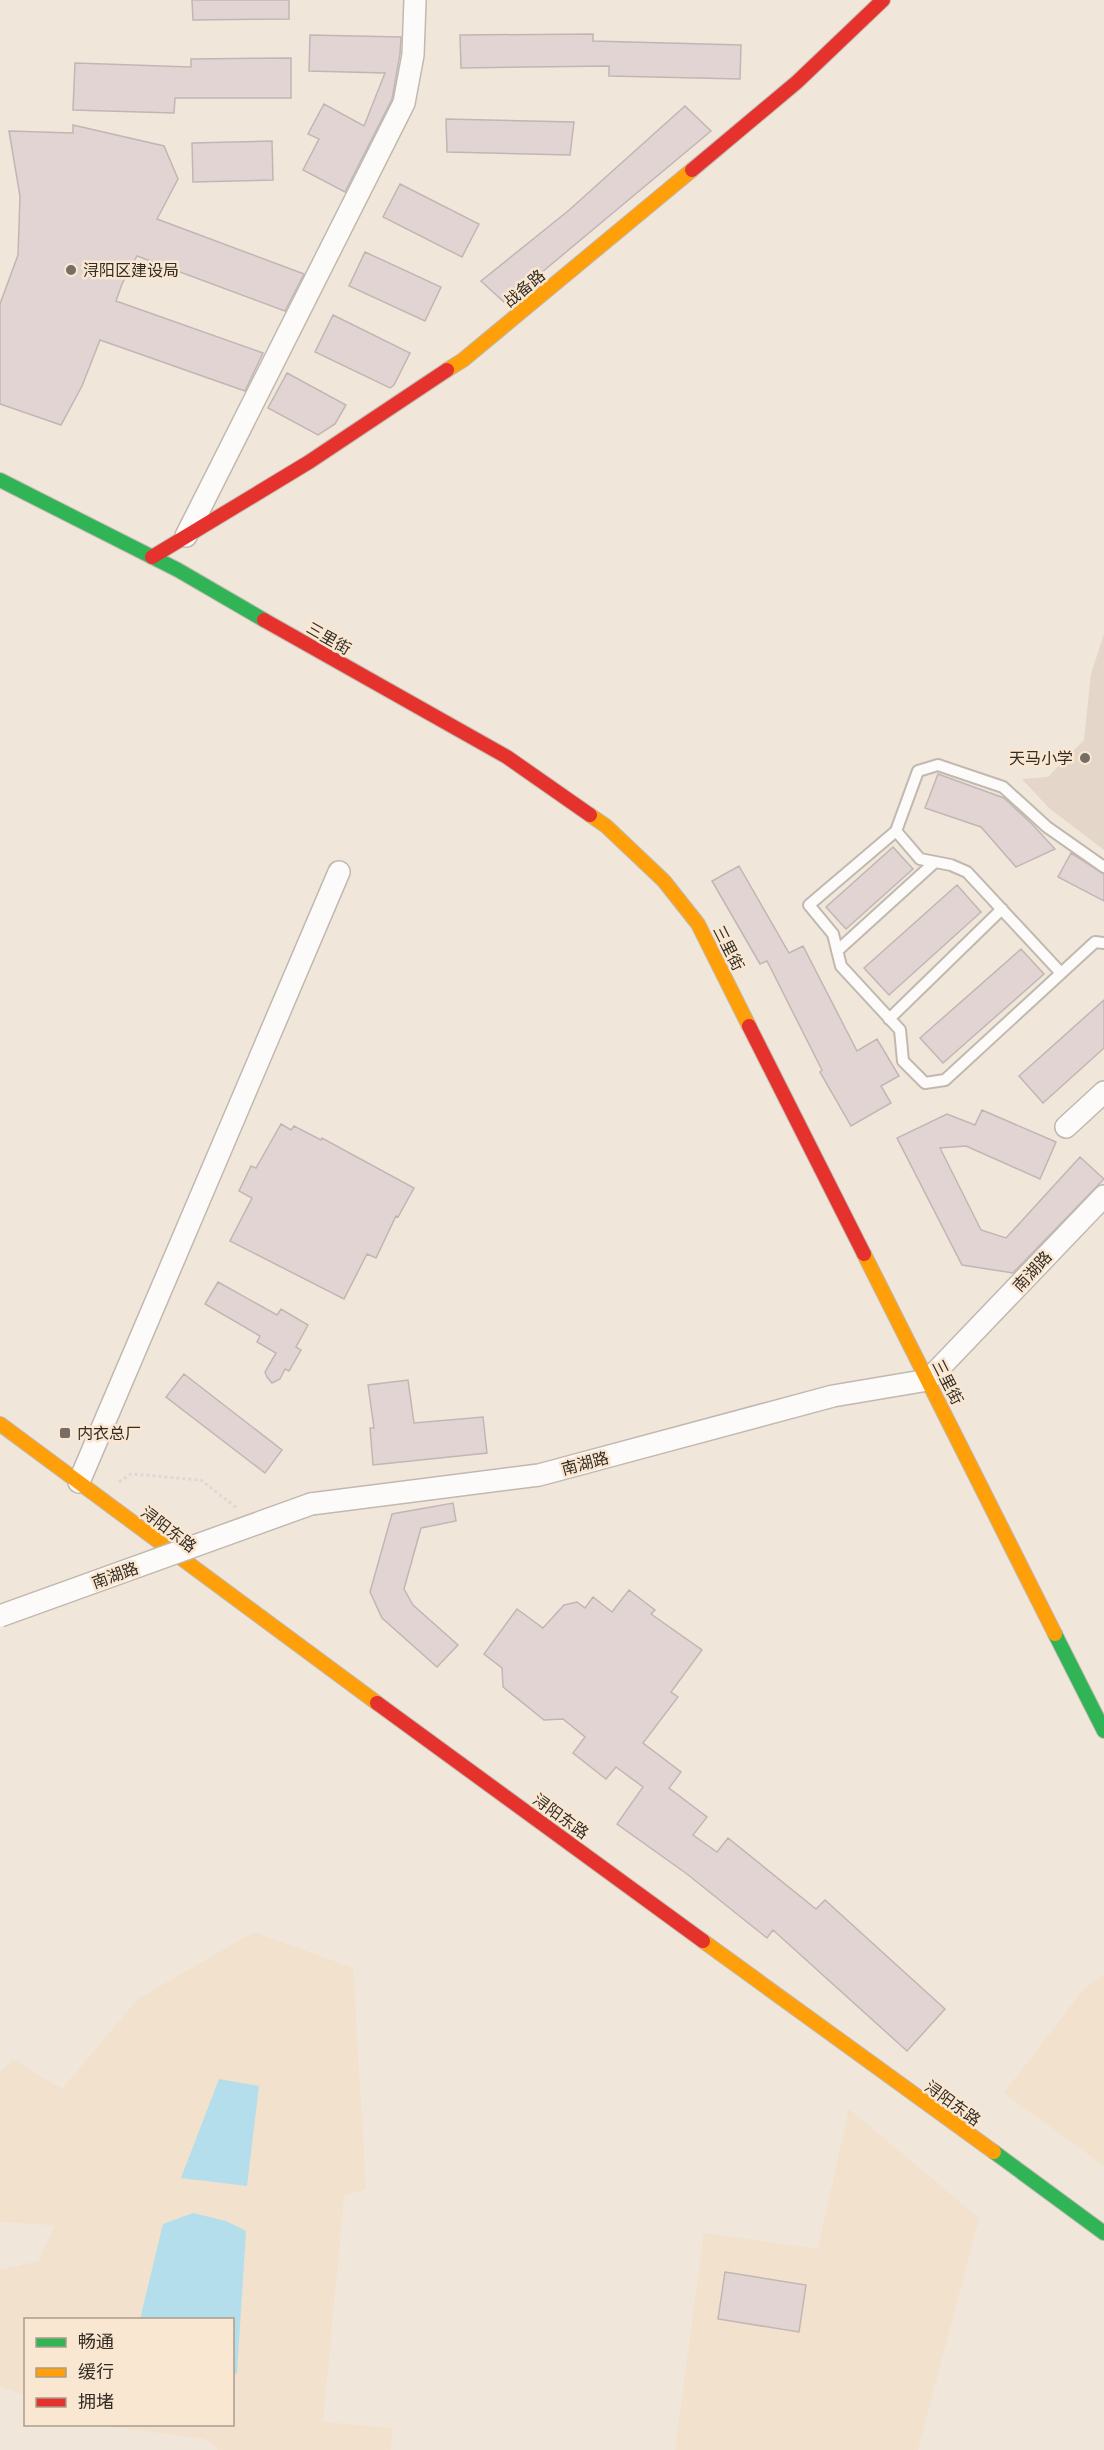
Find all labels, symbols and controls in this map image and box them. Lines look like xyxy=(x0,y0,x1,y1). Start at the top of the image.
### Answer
place label: 浔阳区建设局 xyxy=(83,259,179,281)
marker: 浔阳区建设局 xyxy=(64,263,78,277)
street label: 战备路 xyxy=(499,264,549,312)
street label: 三里街 xyxy=(303,616,355,660)
place label: 天马小学 xyxy=(1009,747,1073,769)
marker: 天马小学 xyxy=(1078,751,1092,765)
street label: 三里街 xyxy=(708,922,750,974)
street label: 南湖路 xyxy=(1008,1246,1056,1296)
street label: 三里街 xyxy=(927,1356,969,1408)
place label: 内衣总厂 xyxy=(77,1422,141,1444)
marker: 内衣总厂 xyxy=(58,1426,72,1440)
street label: 南湖路 xyxy=(559,1446,611,1480)
street label: 浔阳东路 xyxy=(137,1501,201,1557)
street label: 南湖路 xyxy=(89,1556,141,1594)
street label: 浔阳东路 xyxy=(529,1788,593,1844)
street label: 浔阳东路 xyxy=(921,2075,985,2131)
legend xyxy=(24,2318,234,2426)
text: 畅通 xyxy=(78,2329,114,2354)
text: 缓行 xyxy=(78,2359,114,2384)
text: 拥堵 xyxy=(78,2389,114,2414)

